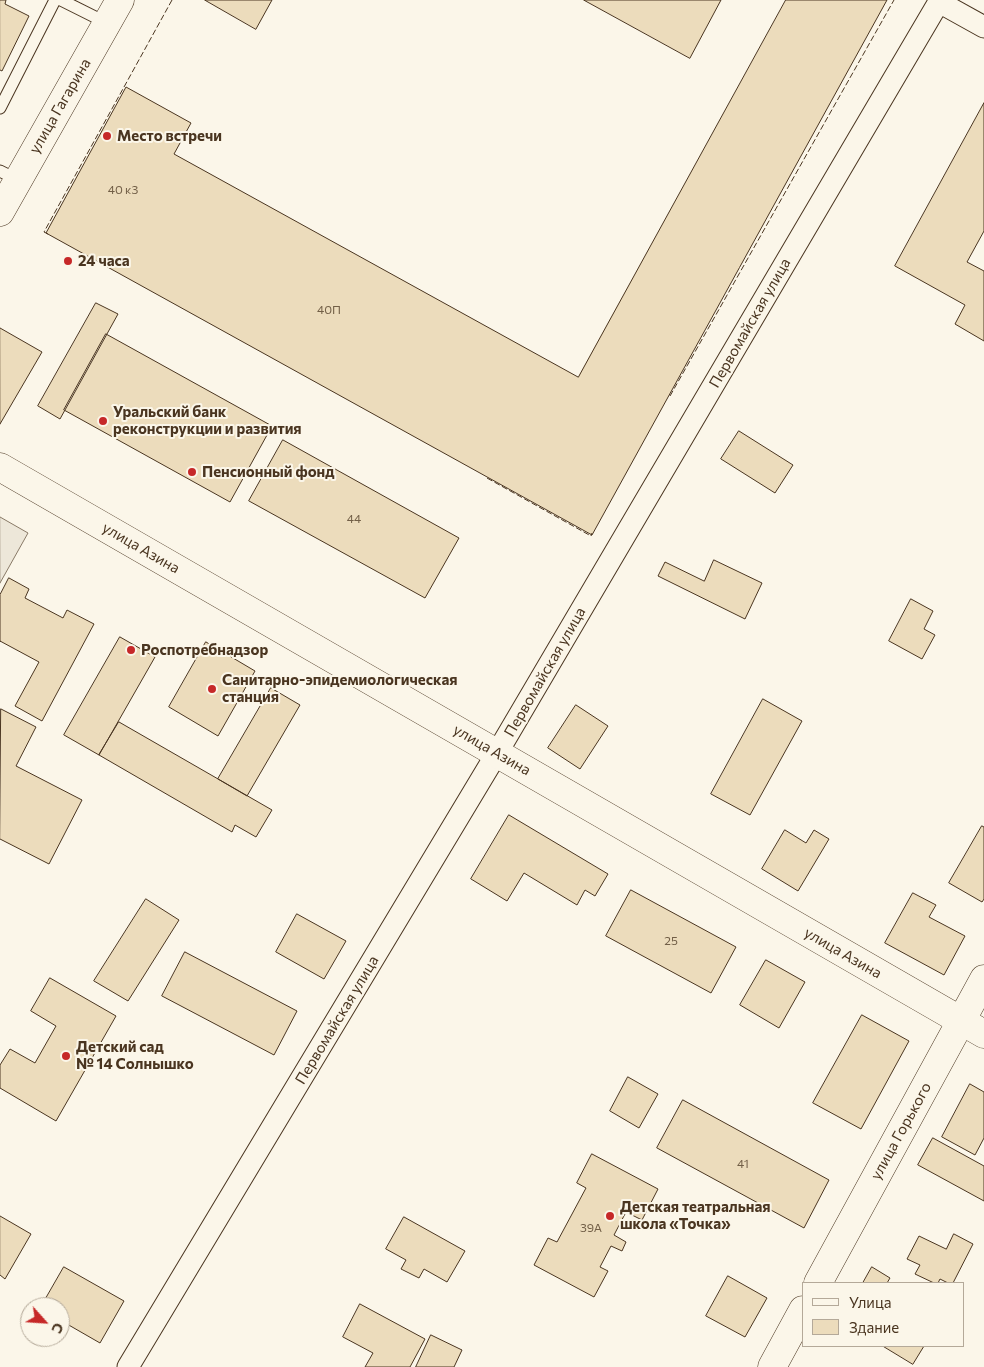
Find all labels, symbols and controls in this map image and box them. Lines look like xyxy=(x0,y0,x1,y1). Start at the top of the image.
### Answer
street label: улица Гагарина xyxy=(25,55,95,157)
place label: Место встречи xyxy=(117,127,222,145)
marker: Место встречи xyxy=(101,130,113,142)
house number: 40 к3 xyxy=(108,183,138,197)
place label: 24 часа xyxy=(78,252,130,270)
marker: 24 часа xyxy=(62,255,74,267)
street label: Первомайская улица xyxy=(705,255,795,391)
house number: 40П xyxy=(317,303,341,317)
place label: Уральский банк реконструкции и развития xyxy=(113,403,302,438)
marker: Уральский банк реконструкции и развития xyxy=(97,415,109,427)
place label: Пенсионный фонд xyxy=(202,463,335,481)
marker: Пенсионный фонд xyxy=(186,466,198,478)
house number: 44 xyxy=(347,512,361,526)
street label: улица Азина xyxy=(99,519,183,577)
street label: Первомайская улица xyxy=(500,604,590,740)
place label: Роспотребнадзор xyxy=(141,641,268,659)
marker: Роспотребнадзор xyxy=(125,644,137,656)
place label: Санитарно-эпидемиологическая станция xyxy=(222,671,458,706)
marker: Санитарно-эпидемиологическая станция xyxy=(206,683,218,695)
street label: улица Азина xyxy=(450,721,534,779)
street label: улица Азина xyxy=(801,924,885,982)
house number: 25 xyxy=(664,934,678,948)
street label: Первомайская улица xyxy=(291,952,383,1088)
place label: Детский сад № 14 Солнышко xyxy=(76,1038,194,1073)
marker: Детский сад № 14 Солнышко xyxy=(60,1050,72,1062)
street label: улица Горького xyxy=(867,1079,935,1183)
house number: 41 xyxy=(737,1157,749,1171)
place label: Детская театральная школа «Точка» xyxy=(620,1198,770,1233)
marker: Детская театральная школа «Точка» xyxy=(604,1210,616,1222)
house number: 39А xyxy=(580,1221,602,1235)
legend xyxy=(802,1282,964,1347)
text: Улица xyxy=(849,1293,891,1311)
north arrow xyxy=(20,1297,70,1347)
text: Здание xyxy=(849,1318,899,1336)
text: С xyxy=(48,1320,68,1336)

